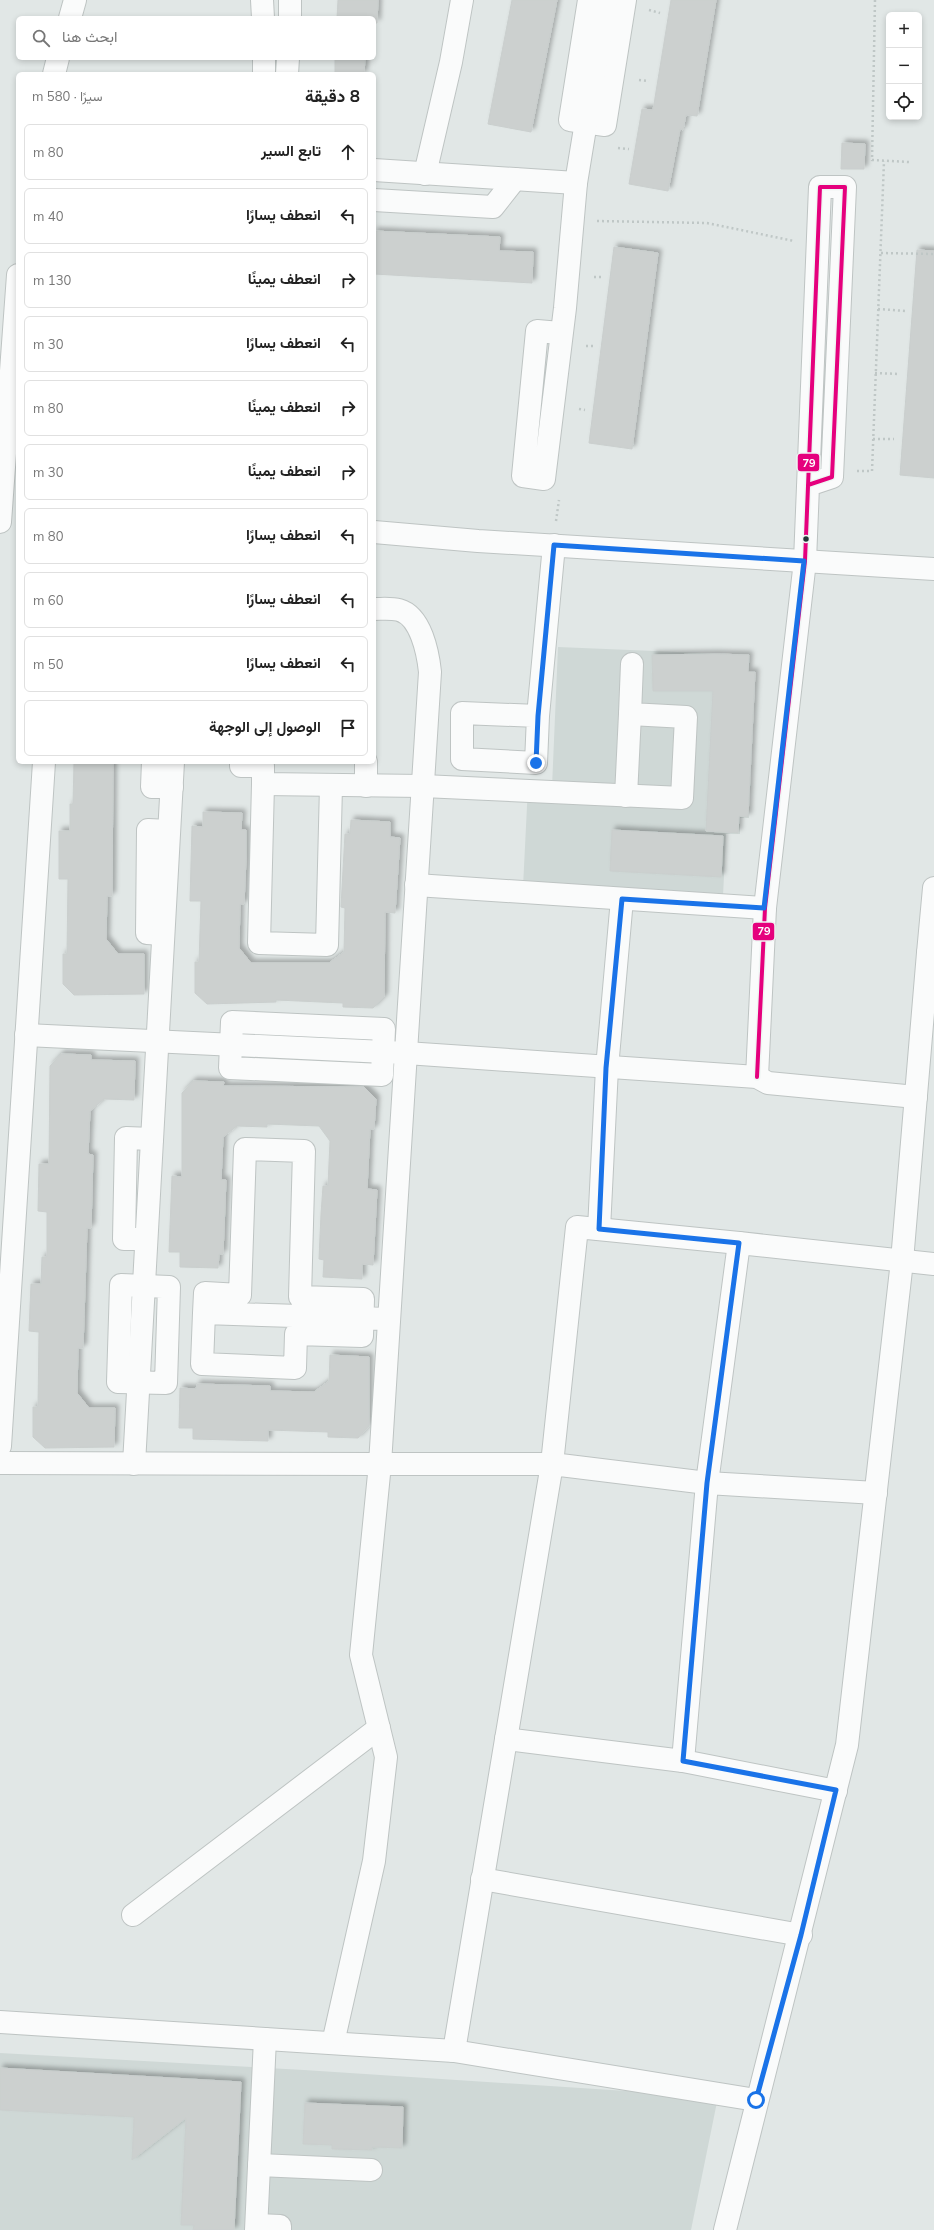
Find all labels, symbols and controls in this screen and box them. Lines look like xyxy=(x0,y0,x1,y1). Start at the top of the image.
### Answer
map controls xyxy=(886,12,922,120)
button: + xyxy=(886,12,922,48)
search box xyxy=(16,16,376,60)
icon: search xyxy=(30,27,52,49)
text: ابحث هنا xyxy=(62,27,117,46)
button: − xyxy=(886,48,922,84)
button: locate xyxy=(886,84,922,120)
text: 8 دقيقة xyxy=(305,85,360,106)
text: سيرًا · 580 m xyxy=(32,88,103,104)
text: تابع السير xyxy=(261,141,321,160)
icon: ahead xyxy=(337,141,359,163)
text: 80 m xyxy=(33,144,63,160)
text: انعطف يسارًا xyxy=(246,205,321,224)
icon: left xyxy=(337,205,359,227)
text: 40 m xyxy=(33,208,63,224)
text: انعطف يمينًا xyxy=(248,269,321,288)
icon: right xyxy=(337,269,359,291)
text: 130 m xyxy=(33,272,71,288)
text: انعطف يسارًا xyxy=(246,333,321,352)
icon: left xyxy=(337,333,359,355)
text: 30 m xyxy=(33,336,63,352)
text: انعطف يمينًا xyxy=(248,397,321,416)
icon: right xyxy=(337,397,359,419)
text: 80 m xyxy=(33,400,63,416)
line badge: 79 xyxy=(797,453,820,472)
text: 79 xyxy=(802,456,816,470)
text: انعطف يمينًا xyxy=(248,461,321,480)
icon: right xyxy=(337,461,359,483)
text: 30 m xyxy=(33,464,63,480)
text: انعطف يسارًا xyxy=(246,525,321,544)
icon: left xyxy=(337,525,359,547)
text: 80 m xyxy=(33,528,63,544)
unlabelled marker xyxy=(801,534,811,544)
text: انعطف يسارًا xyxy=(246,589,321,608)
icon: left xyxy=(337,589,359,611)
text: 60 m xyxy=(33,592,63,608)
text: انعطف يسارًا xyxy=(246,653,321,672)
icon: left xyxy=(337,653,359,675)
text: 50 m xyxy=(33,656,63,672)
text: الوصول إلى الوجهة xyxy=(209,717,321,736)
icon: arrive xyxy=(337,717,359,739)
route end xyxy=(527,754,545,772)
line badge: 79 xyxy=(752,922,775,941)
text: 79 xyxy=(757,924,771,938)
route start xyxy=(747,2091,765,2109)

